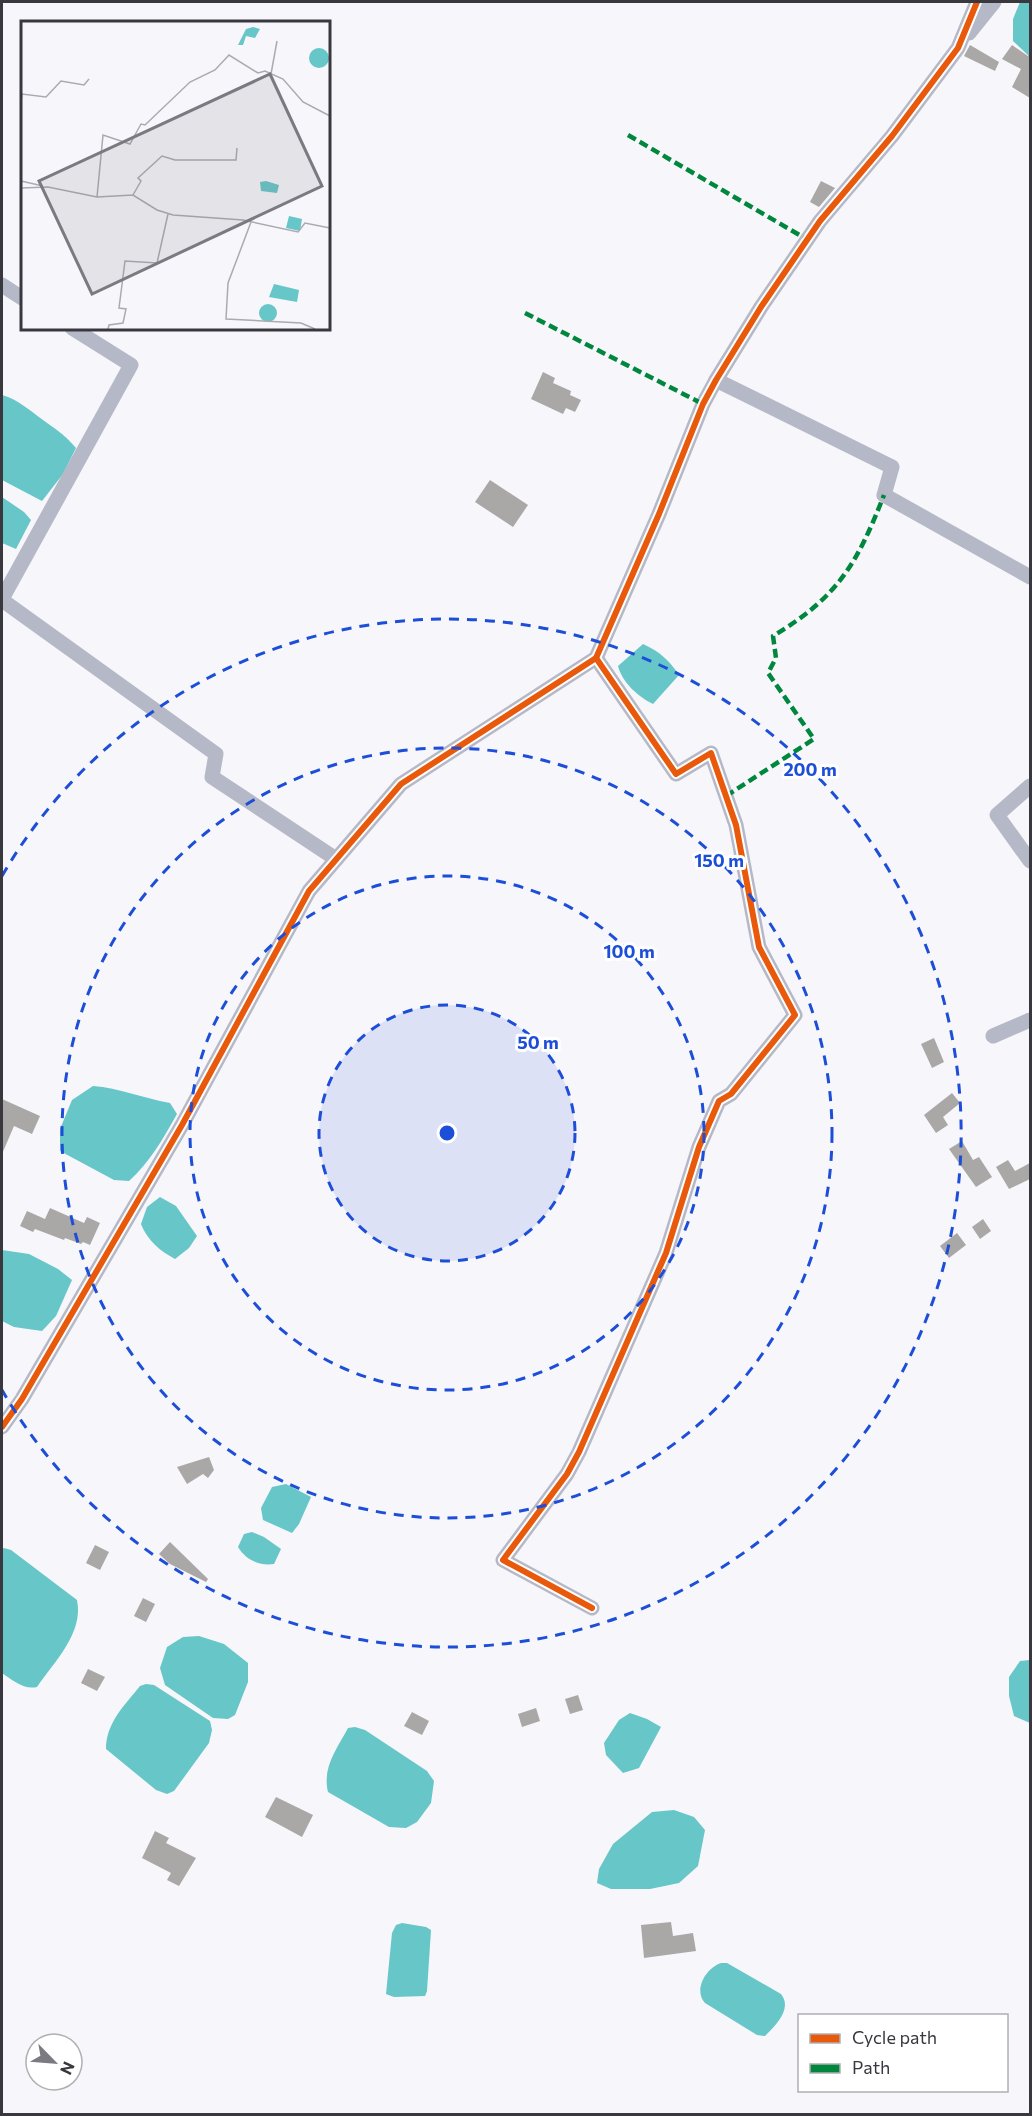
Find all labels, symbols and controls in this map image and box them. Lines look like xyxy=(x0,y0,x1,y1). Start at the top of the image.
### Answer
inset map xyxy=(21,21,330,330)
text: 200 m xyxy=(783,758,837,780)
text: 150 m xyxy=(694,849,744,871)
text: 100 m xyxy=(603,940,655,962)
text: 50 m xyxy=(517,1031,559,1053)
centre of rings xyxy=(437,1123,457,1143)
legend xyxy=(798,2014,1008,2092)
text: Cycle path xyxy=(852,2026,937,2048)
north arrow xyxy=(24,2032,84,2092)
text: Path xyxy=(852,2056,890,2078)
text: N xyxy=(57,2059,79,2078)

